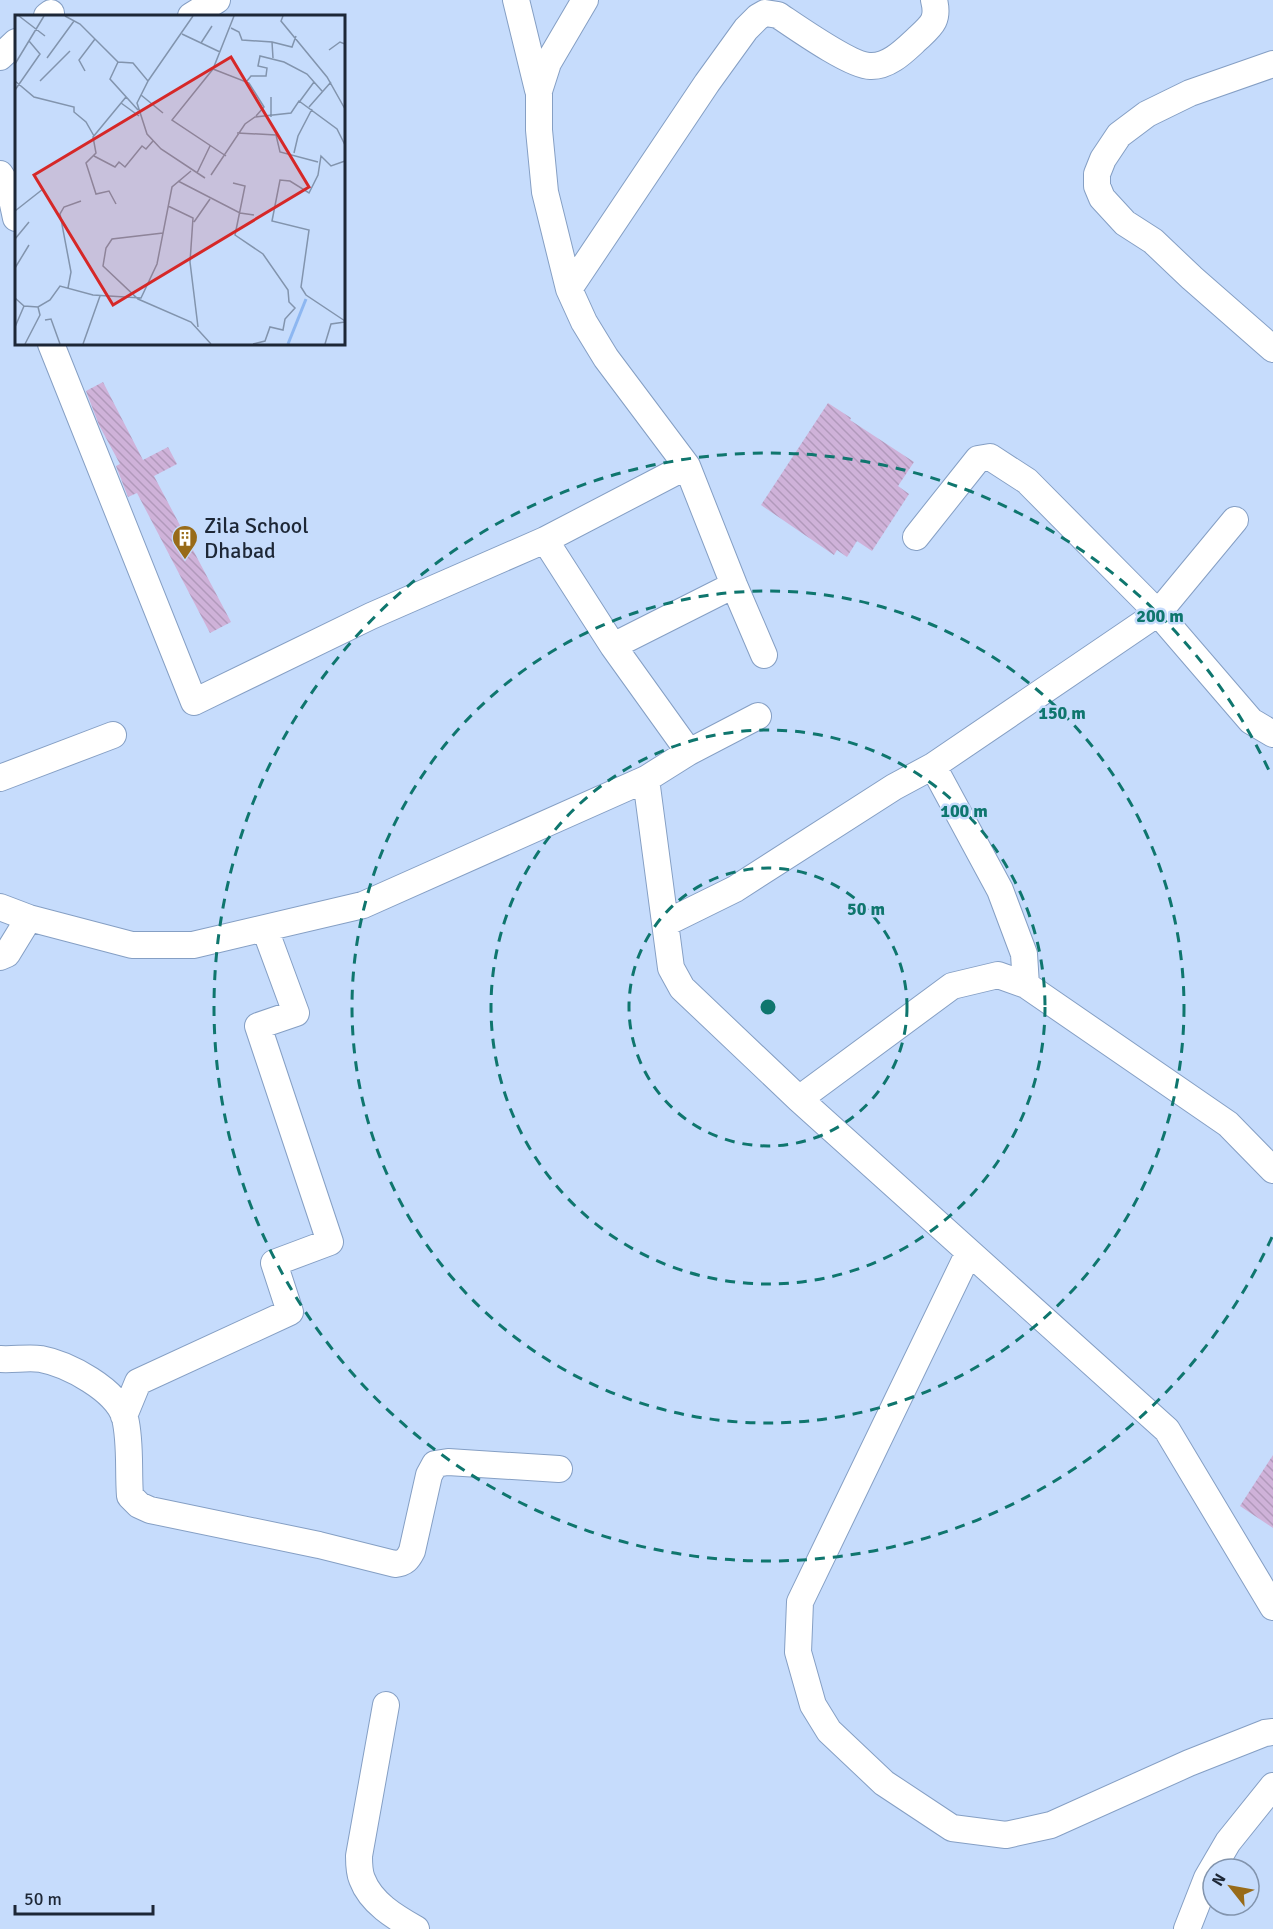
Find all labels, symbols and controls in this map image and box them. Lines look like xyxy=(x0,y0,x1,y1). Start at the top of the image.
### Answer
inset map xyxy=(15,15,345,345)
place label: Zila School Dhabad xyxy=(204,512,309,564)
building icon: Zila School Dhabad xyxy=(170,523,200,561)
text: 200 m xyxy=(1136,605,1184,627)
text: 150 m xyxy=(1038,702,1086,724)
text: 100 m xyxy=(940,800,988,822)
text: 50 m xyxy=(847,898,885,920)
centre of rings xyxy=(758,997,778,1017)
north arrow xyxy=(1201,1857,1261,1917)
text: N xyxy=(1208,1870,1230,1890)
scale bar xyxy=(15,1878,153,1916)
text: 50 m xyxy=(24,1888,62,1910)

